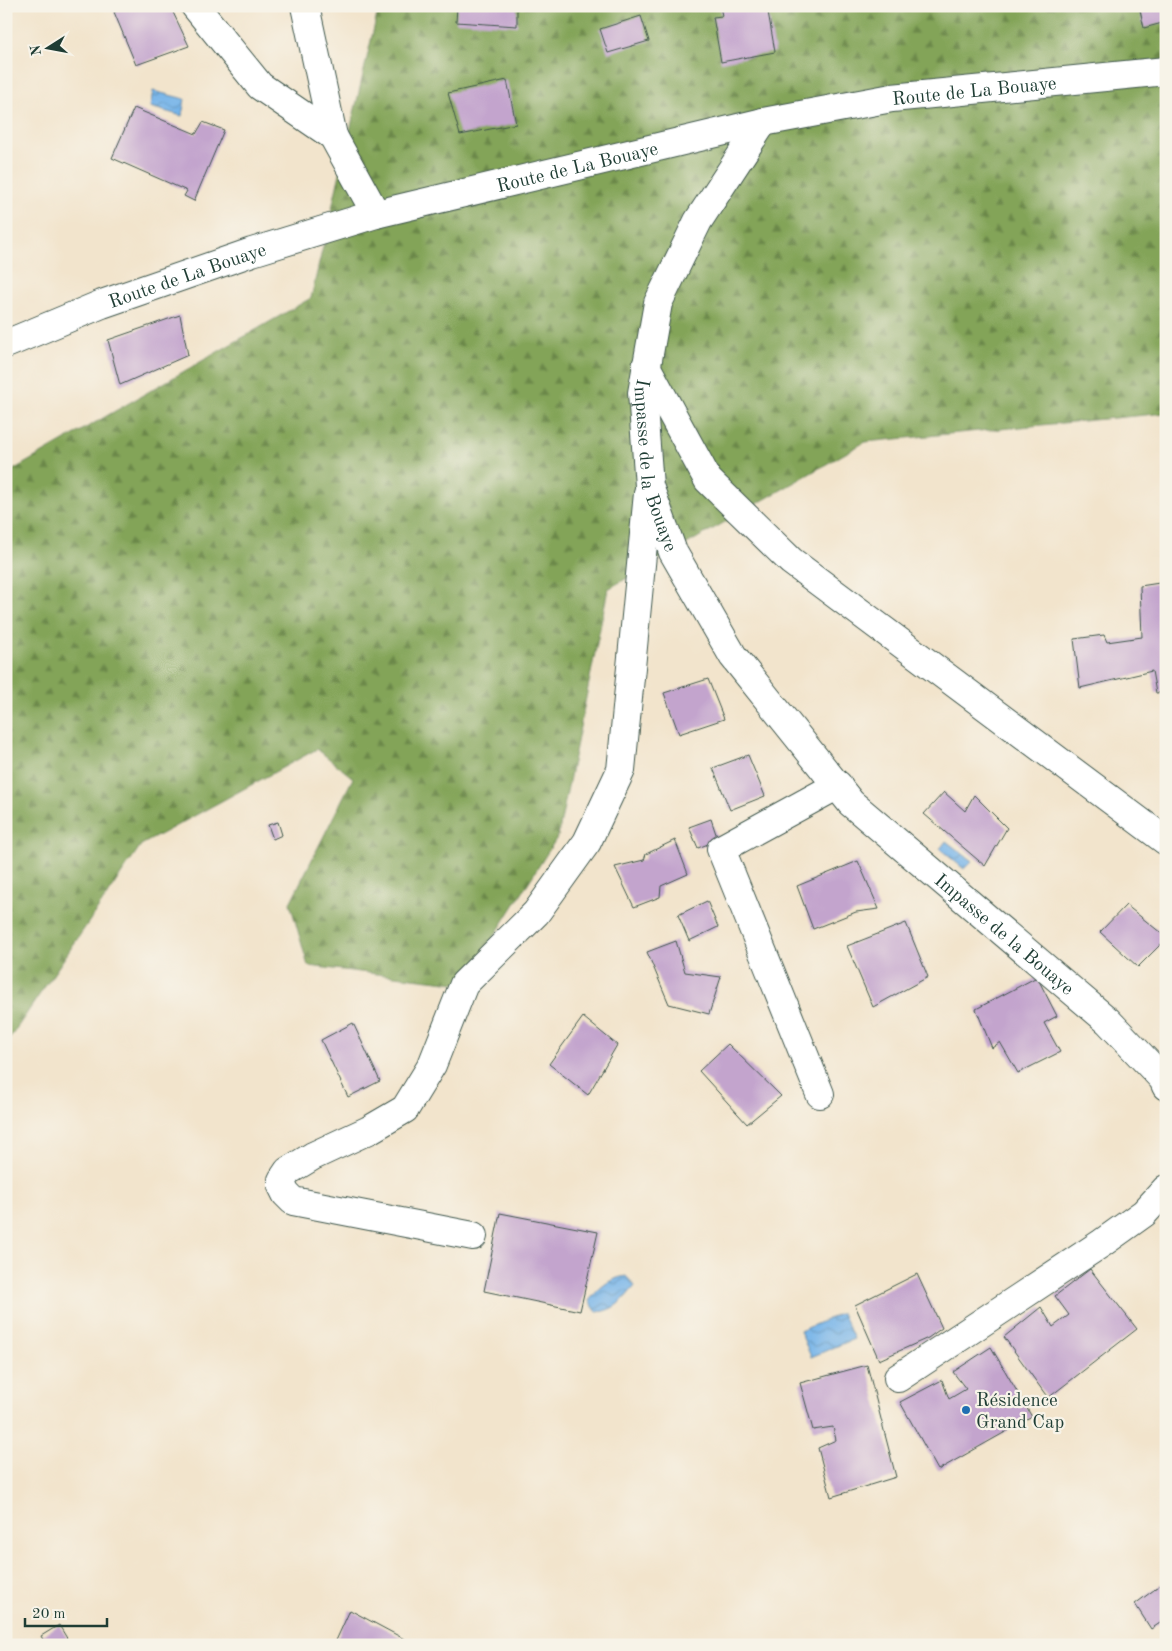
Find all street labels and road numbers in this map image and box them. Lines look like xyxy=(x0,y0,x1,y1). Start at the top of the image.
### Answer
street label: Route de La Bouaye xyxy=(891,75,1057,110)
street label: Route de La Bouaye xyxy=(495,140,660,197)
street label: Route de La Bouaye xyxy=(107,241,269,313)
street label: Impasse de la Bouaye xyxy=(630,377,679,555)
street label: Impasse de la Bouaye xyxy=(930,871,1077,1000)

